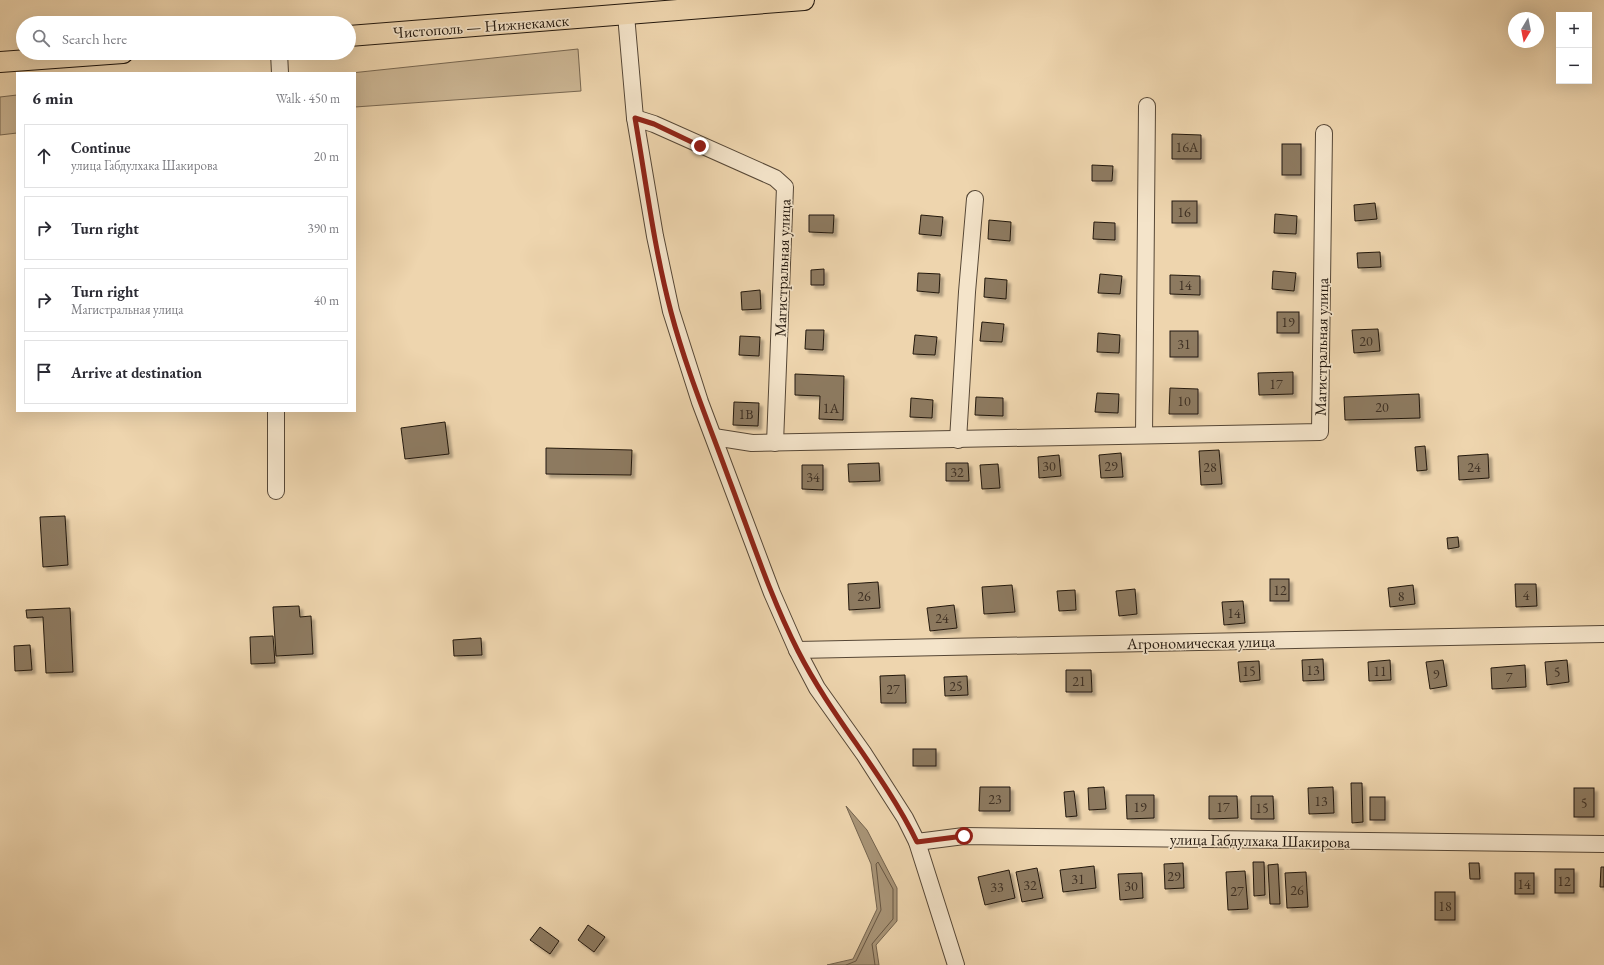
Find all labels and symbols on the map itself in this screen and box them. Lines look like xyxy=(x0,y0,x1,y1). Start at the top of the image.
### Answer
street label: Чистополь — Нижнекамск xyxy=(392,10,570,43)
north arrow xyxy=(1508,12,1544,48)
route end xyxy=(691,137,709,155)
house number: 16А xyxy=(1175,138,1199,156)
street label: Магистральная улица xyxy=(770,198,795,338)
house number: 16 xyxy=(1177,203,1191,221)
house number: 14 xyxy=(1178,276,1192,294)
street label: Магистральная улица xyxy=(1310,277,1333,416)
house number: 19 xyxy=(1281,313,1295,331)
house number: 20 xyxy=(1359,332,1373,350)
house number: 31 xyxy=(1177,335,1191,353)
house number: 17 xyxy=(1269,375,1283,393)
house number: 10 xyxy=(1177,392,1191,410)
house number: 20 xyxy=(1375,398,1389,416)
house number: 1А xyxy=(823,399,840,417)
house number: 1В xyxy=(739,405,753,423)
house number: 30 xyxy=(1042,457,1056,475)
house number: 29 xyxy=(1104,457,1118,475)
house number: 28 xyxy=(1203,458,1217,476)
house number: 24 xyxy=(1467,458,1481,476)
house number: 32 xyxy=(950,463,964,481)
house number: 34 xyxy=(806,468,820,486)
house number: 12 xyxy=(1273,581,1287,599)
house number: 4 xyxy=(1523,586,1530,604)
house number: 26 xyxy=(857,587,871,605)
house number: 8 xyxy=(1398,587,1405,605)
house number: 14 xyxy=(1227,604,1241,622)
house number: 24 xyxy=(935,609,949,627)
street label: Агрономическая улица xyxy=(1126,631,1276,654)
house number: 13 xyxy=(1306,661,1320,679)
house number: 15 xyxy=(1242,662,1256,680)
house number: 11 xyxy=(1373,662,1387,680)
house number: 5 xyxy=(1554,663,1560,681)
house number: 9 xyxy=(1433,665,1440,683)
house number: 7 xyxy=(1506,668,1513,686)
house number: 21 xyxy=(1072,672,1086,690)
house number: 25 xyxy=(949,677,963,695)
house number: 27 xyxy=(886,680,900,698)
house number: 23 xyxy=(988,790,1002,808)
house number: 13 xyxy=(1314,792,1328,810)
house number: 5 xyxy=(1581,794,1587,812)
house number: 19 xyxy=(1133,798,1147,816)
house number: 17 xyxy=(1216,798,1230,816)
house number: 15 xyxy=(1255,799,1269,817)
route start xyxy=(955,827,973,845)
street label: улица Габдулхака Шакирова xyxy=(1170,828,1351,853)
house number: 29 xyxy=(1167,867,1181,885)
house number: 31 xyxy=(1071,870,1085,888)
house number: 12 xyxy=(1557,872,1571,890)
house number: 14 xyxy=(1517,875,1531,893)
house number: 32 xyxy=(1023,876,1037,894)
house number: 30 xyxy=(1124,877,1138,895)
house number: 33 xyxy=(990,878,1004,896)
house number: 26 xyxy=(1290,881,1304,899)
house number: 27 xyxy=(1230,882,1244,900)
house number: 18 xyxy=(1438,897,1452,915)

